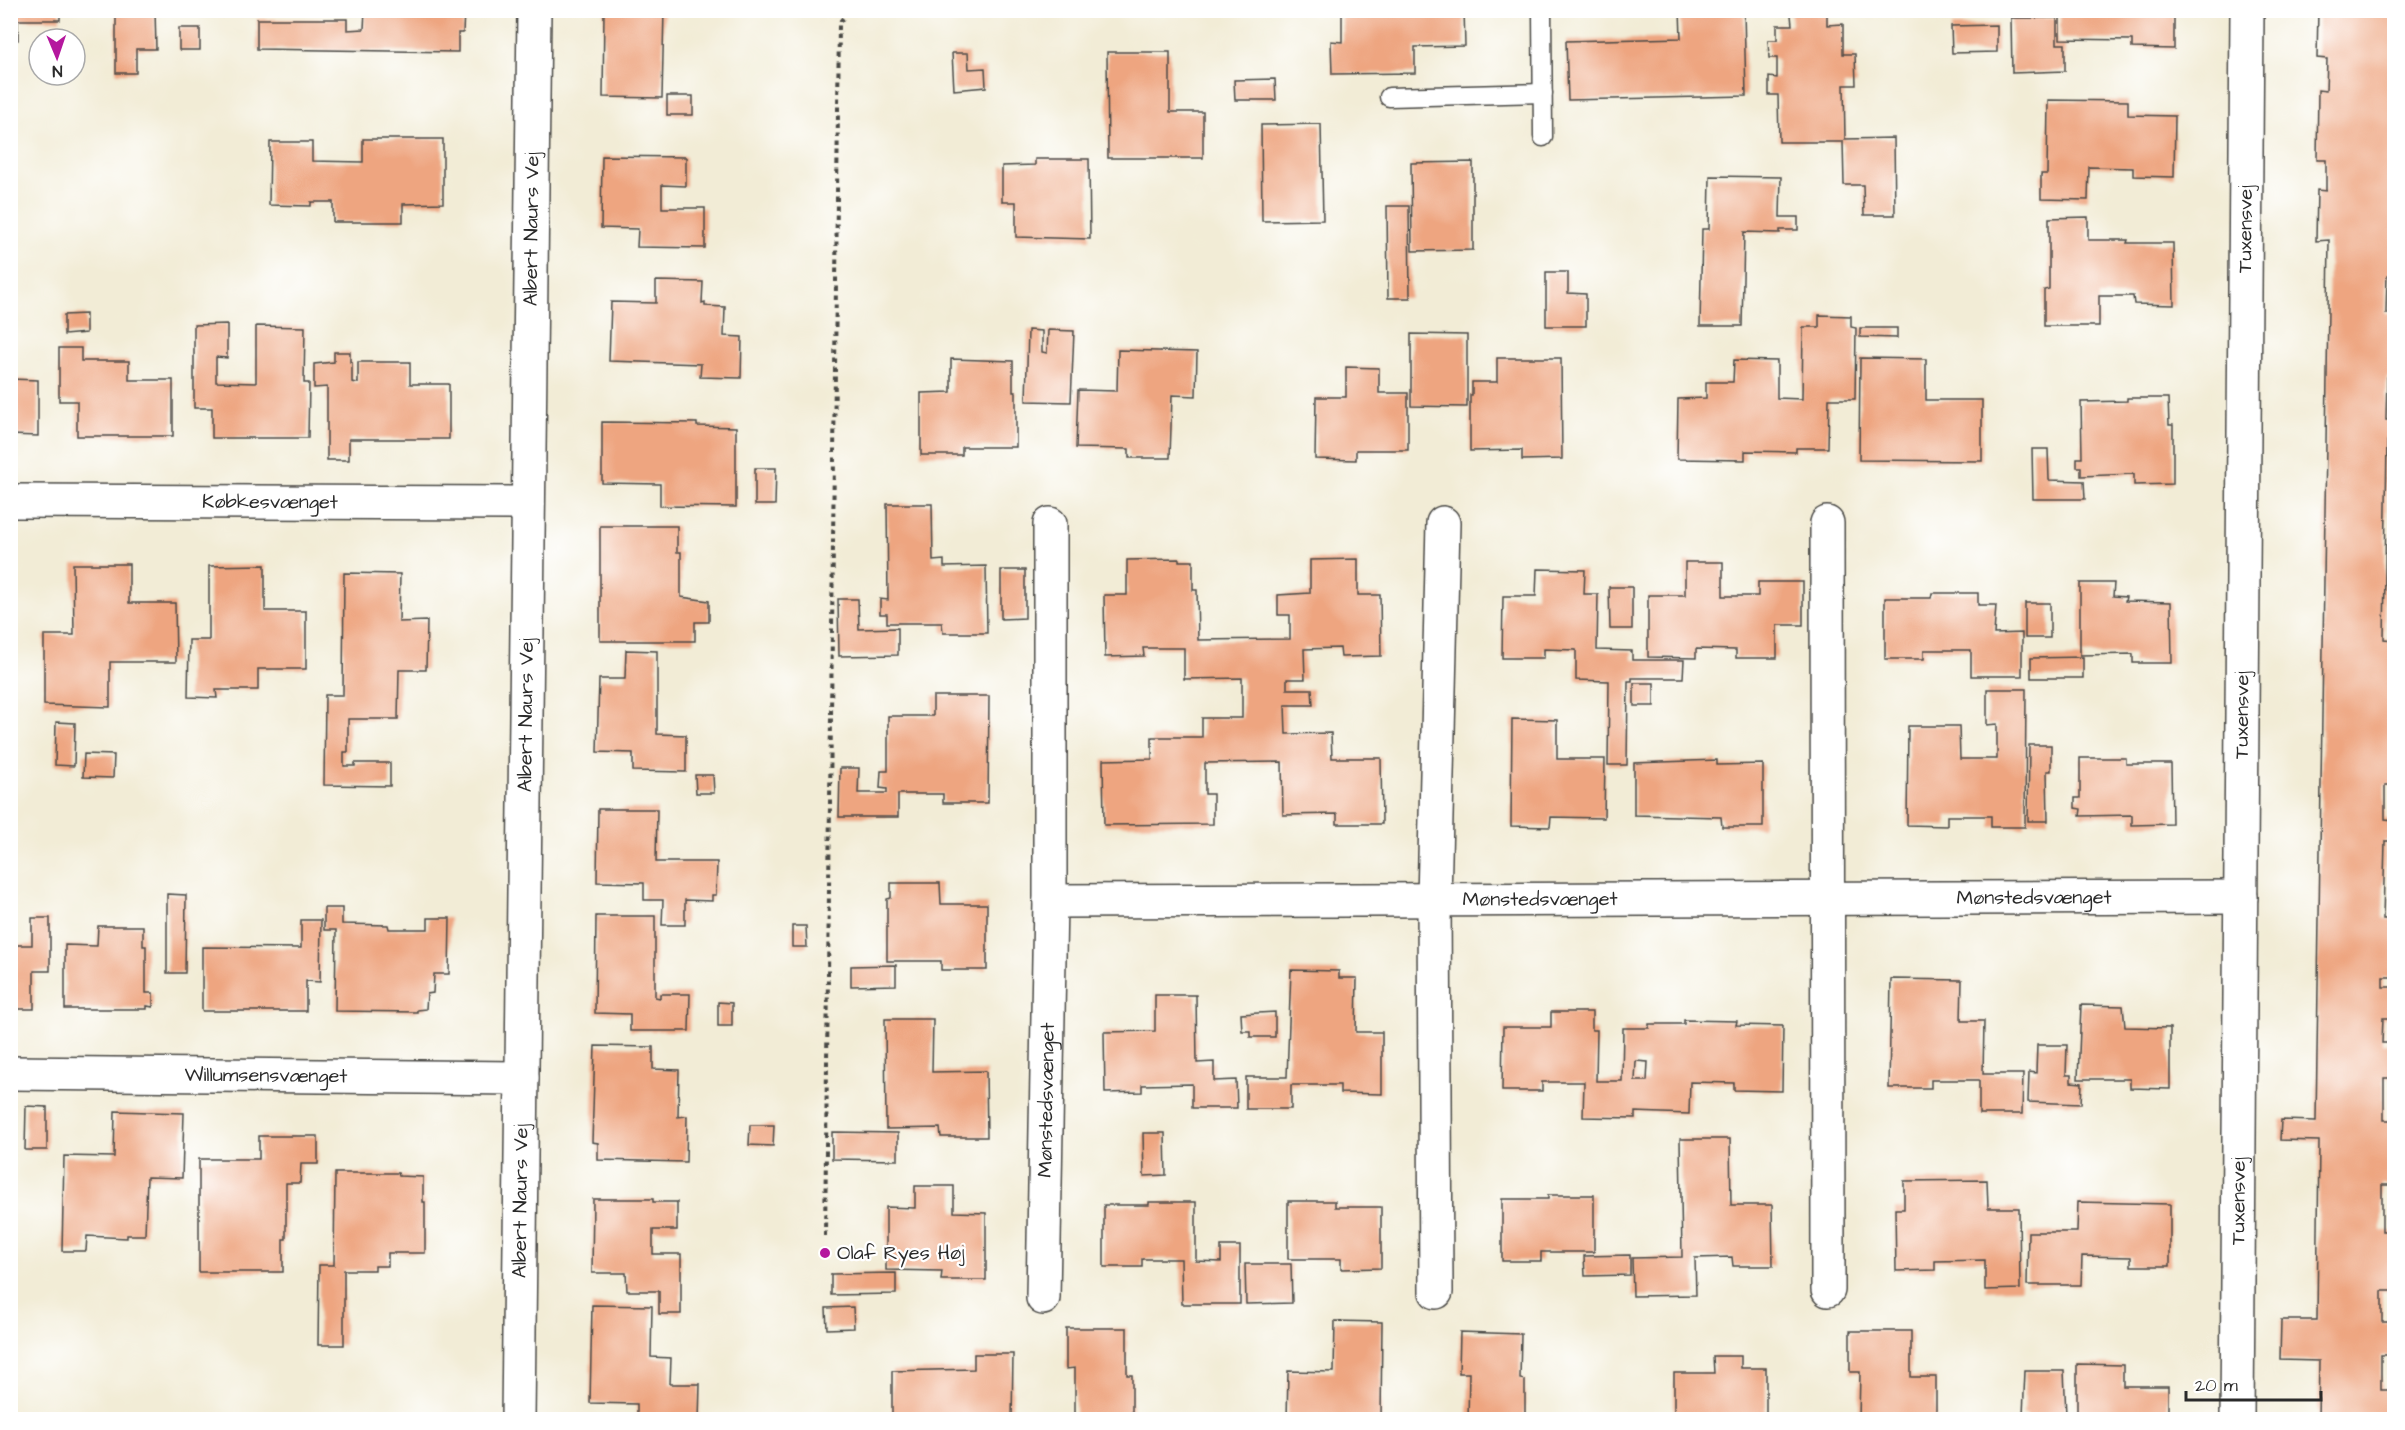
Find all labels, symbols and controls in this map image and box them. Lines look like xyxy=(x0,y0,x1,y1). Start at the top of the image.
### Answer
north arrow xyxy=(27,27,87,87)
text: N xyxy=(52,60,63,82)
street label: Albert Naurs Vej xyxy=(517,151,546,306)
street label: Tuxensvej xyxy=(2231,185,2260,273)
street label: Købkesvænget xyxy=(202,488,338,517)
street label: Albert Naurs Vej xyxy=(511,637,541,792)
street label: Tuxensvej xyxy=(2228,671,2256,759)
street label: Mønstedsvænget xyxy=(1956,883,2112,913)
street label: Mønstedsvænget xyxy=(1462,885,1618,914)
street label: Mønstedsvænget xyxy=(1031,1022,1063,1178)
street label: Willumsensvænget xyxy=(184,1061,348,1091)
street label: Albert Naurs Vej xyxy=(506,1123,535,1278)
street label: Tuxensvej xyxy=(2224,1157,2253,1245)
place label: Olaf Ryes Høj xyxy=(837,1239,965,1268)
marker: Olaf Ryes Høj xyxy=(818,1246,832,1260)
scale bar xyxy=(2186,1364,2321,1402)
text: 20 m xyxy=(2195,1373,2238,1398)

